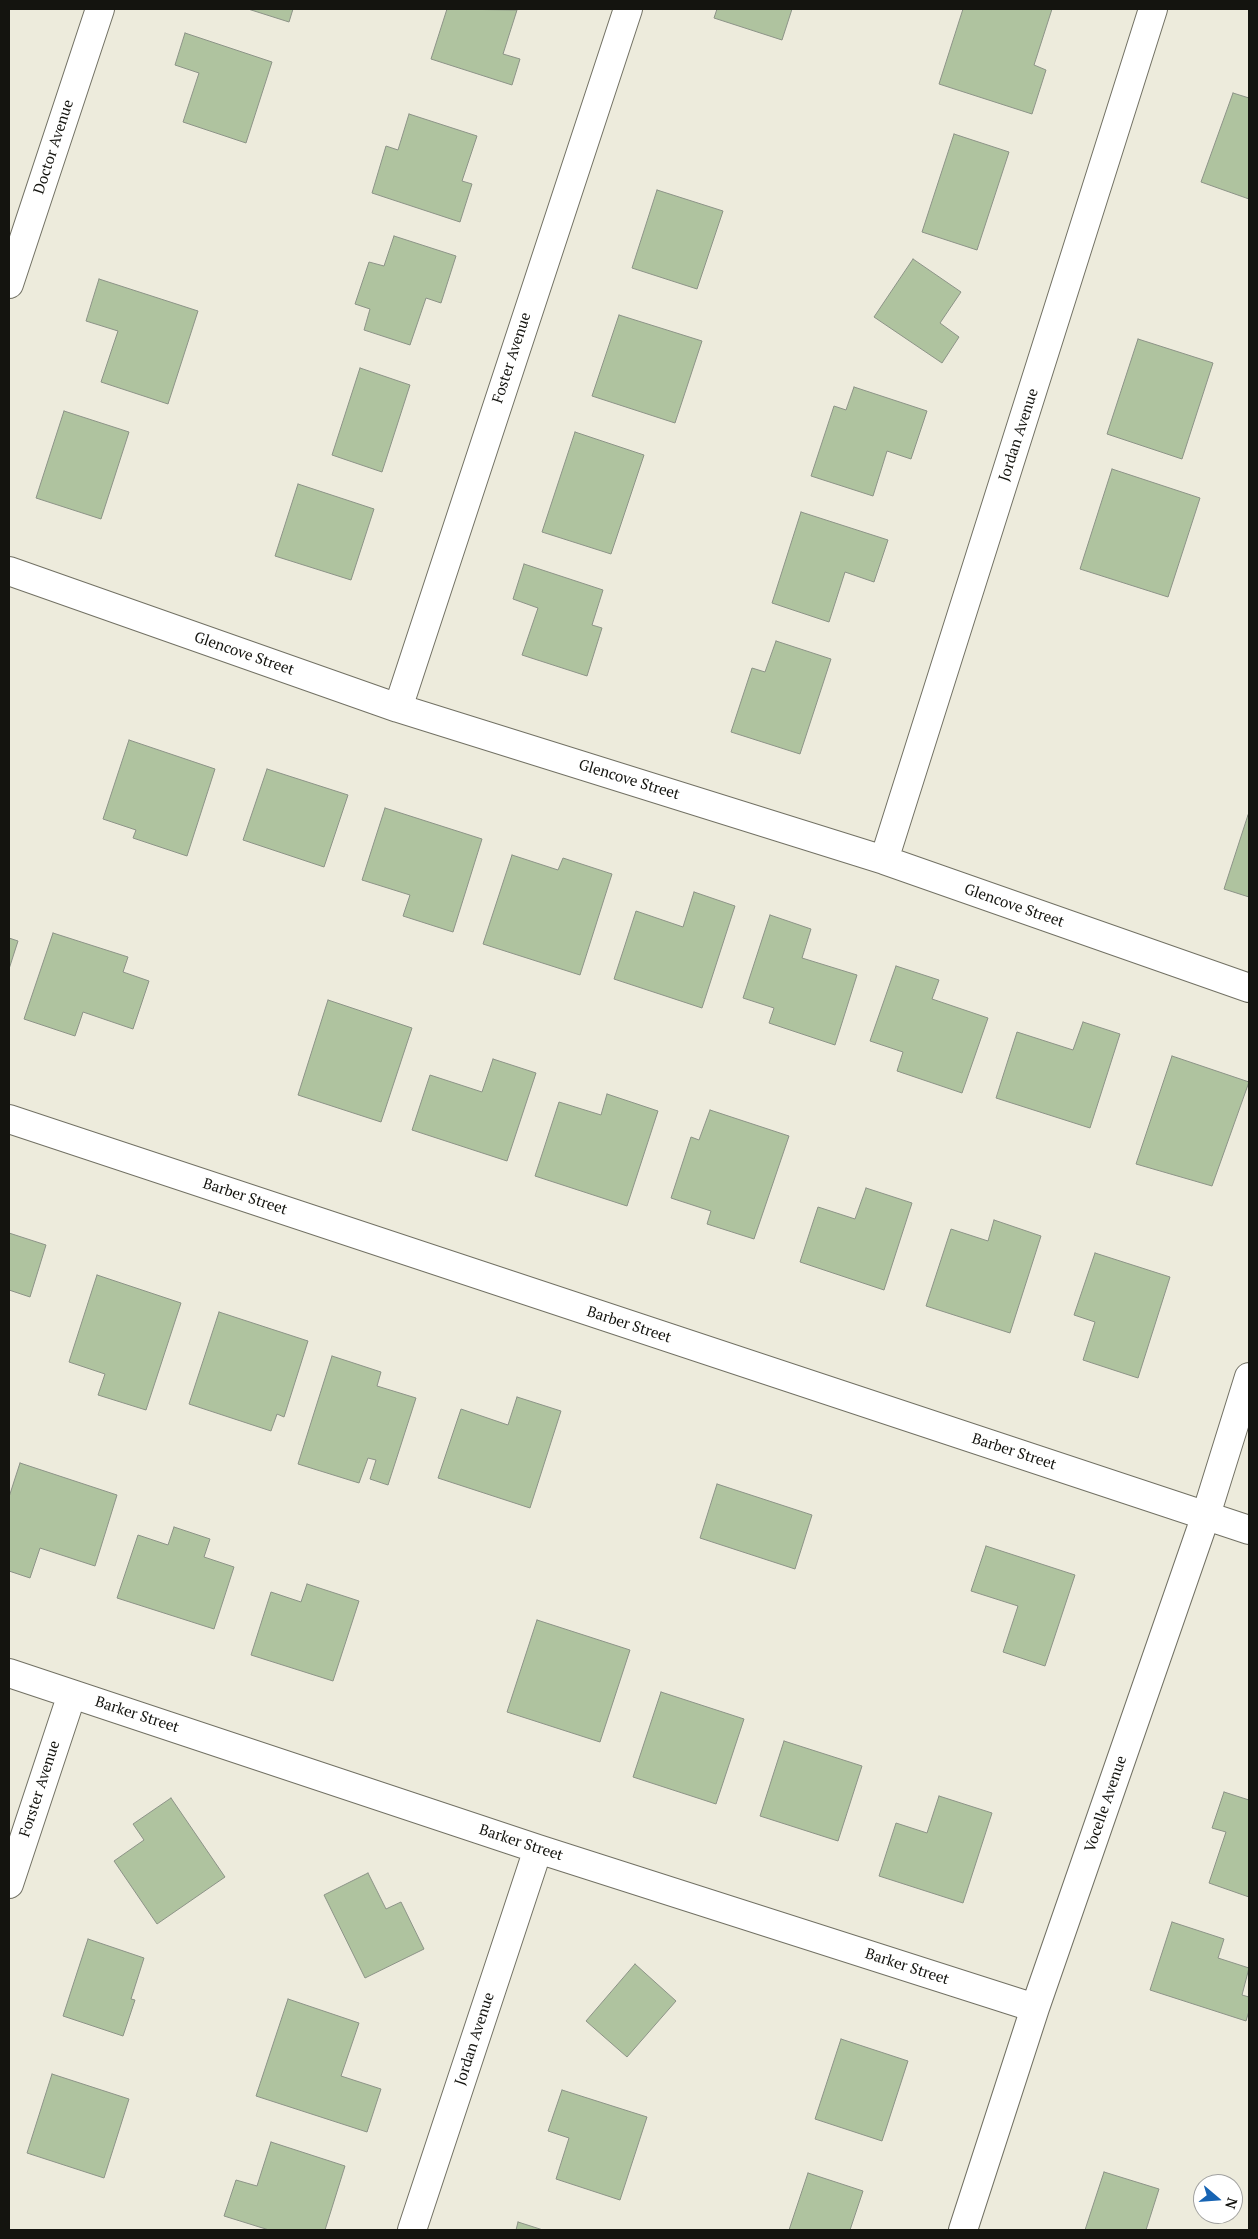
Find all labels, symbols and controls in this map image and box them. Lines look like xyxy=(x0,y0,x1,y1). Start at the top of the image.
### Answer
street label: Doctor Avenue xyxy=(30,97,78,197)
street label: Foster Avenue xyxy=(489,310,535,406)
street label: Jordan Avenue xyxy=(995,386,1043,484)
street label: Glencove Street xyxy=(192,628,296,680)
street label: Glencove Street xyxy=(576,756,682,804)
street label: Glencove Street xyxy=(962,880,1066,932)
street label: Barber Street xyxy=(201,1175,289,1219)
street label: Barber Street xyxy=(585,1303,673,1347)
street label: Barber Street xyxy=(970,1430,1058,1474)
street label: Barker Street xyxy=(93,1693,181,1737)
street label: Forster Avenue xyxy=(16,1739,64,1839)
street label: Vocelle Avenue xyxy=(1081,1753,1131,1855)
street label: Barker Street xyxy=(477,1821,565,1865)
street label: Barker Street xyxy=(863,1945,951,1989)
street label: Jordan Avenue xyxy=(451,1990,499,2088)
north arrow xyxy=(1193,2174,1243,2224)
text: N xyxy=(1221,2195,1242,2211)

